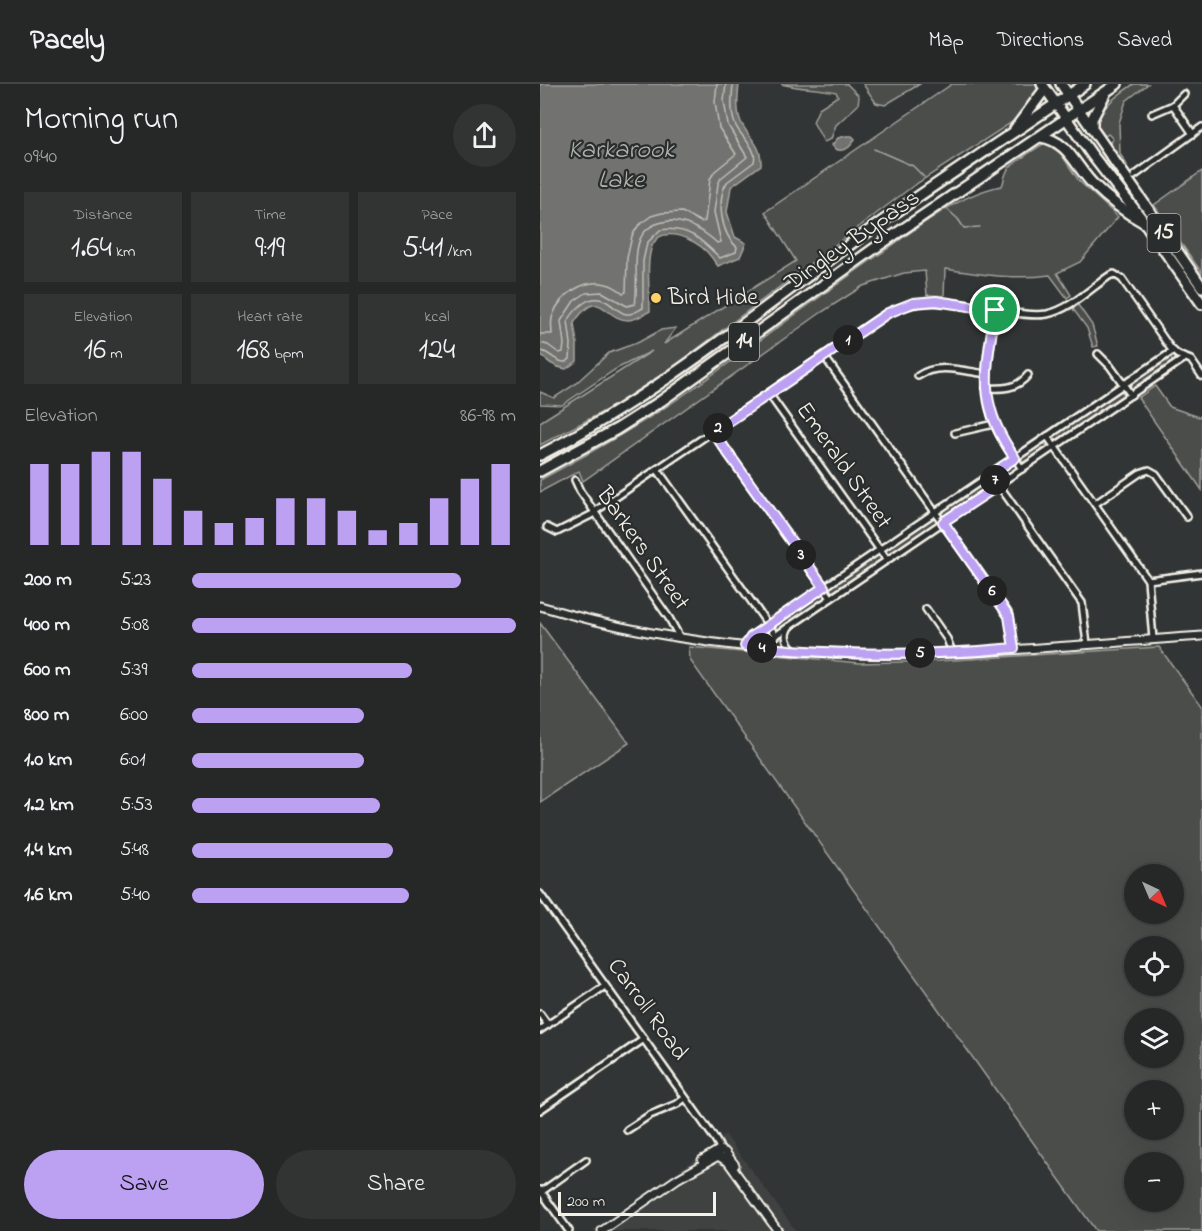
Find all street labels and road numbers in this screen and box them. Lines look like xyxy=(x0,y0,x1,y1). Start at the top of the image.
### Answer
street label: Dingley Bypass xyxy=(778,181,928,302)
road number: 15 xyxy=(1148,214,1180,252)
road number: 14 xyxy=(729,323,759,361)
street label: Emerald Street xyxy=(786,395,900,537)
street label: Barkers Street xyxy=(586,479,698,618)
street label: Carroll Road xyxy=(598,952,696,1069)

